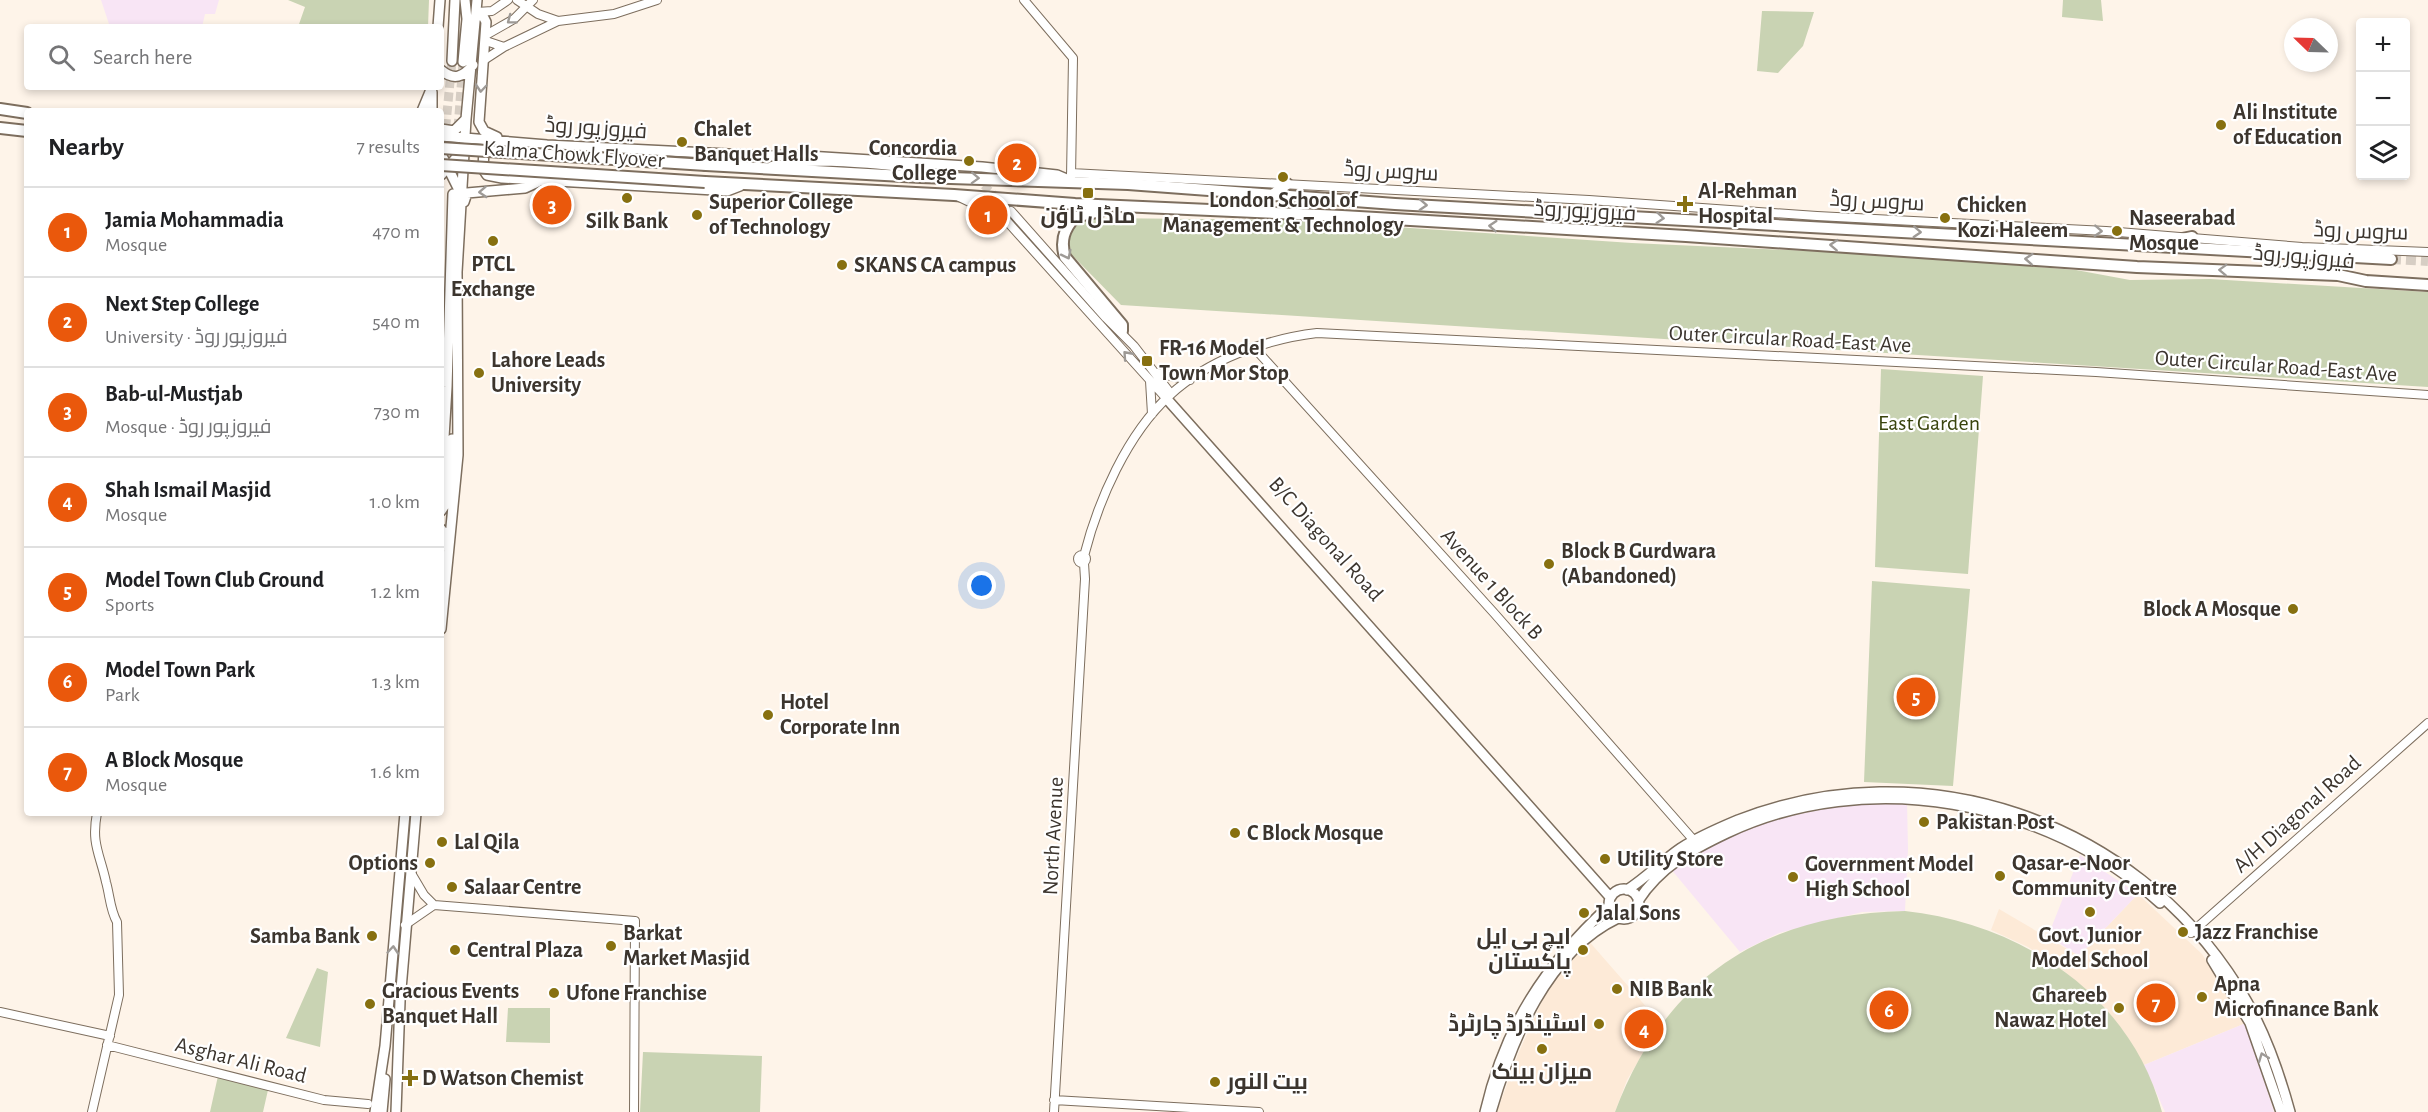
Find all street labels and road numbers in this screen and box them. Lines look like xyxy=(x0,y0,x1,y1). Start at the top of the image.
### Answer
street label: فیروزپور روڈ xyxy=(544,113,648,146)
street label: Kalma Chowk Flyover xyxy=(483,137,665,171)
street label: سروس روڈ xyxy=(1343,158,1439,186)
street label: سروس روڈ xyxy=(1829,188,1925,216)
street label: فیروزپور روڈ xyxy=(1533,197,1637,228)
street label: سروس روڈ xyxy=(2313,218,2409,246)
street label: فیروزپور روڈ xyxy=(2252,242,2356,275)
street label: Outer Circular Road-East Ave xyxy=(1668,322,1912,356)
street label: Outer Circular Road-East Ave xyxy=(2154,347,2398,385)
street label: B/C Diagonal Road xyxy=(1265,473,1387,605)
street label: Avenue 1 Block B xyxy=(1437,524,1547,644)
street label: A/H Diagonal Road xyxy=(2229,751,2365,877)
street label: North Avenue xyxy=(1039,776,1067,896)
street label: Asghar Ali Road xyxy=(173,1033,309,1087)

